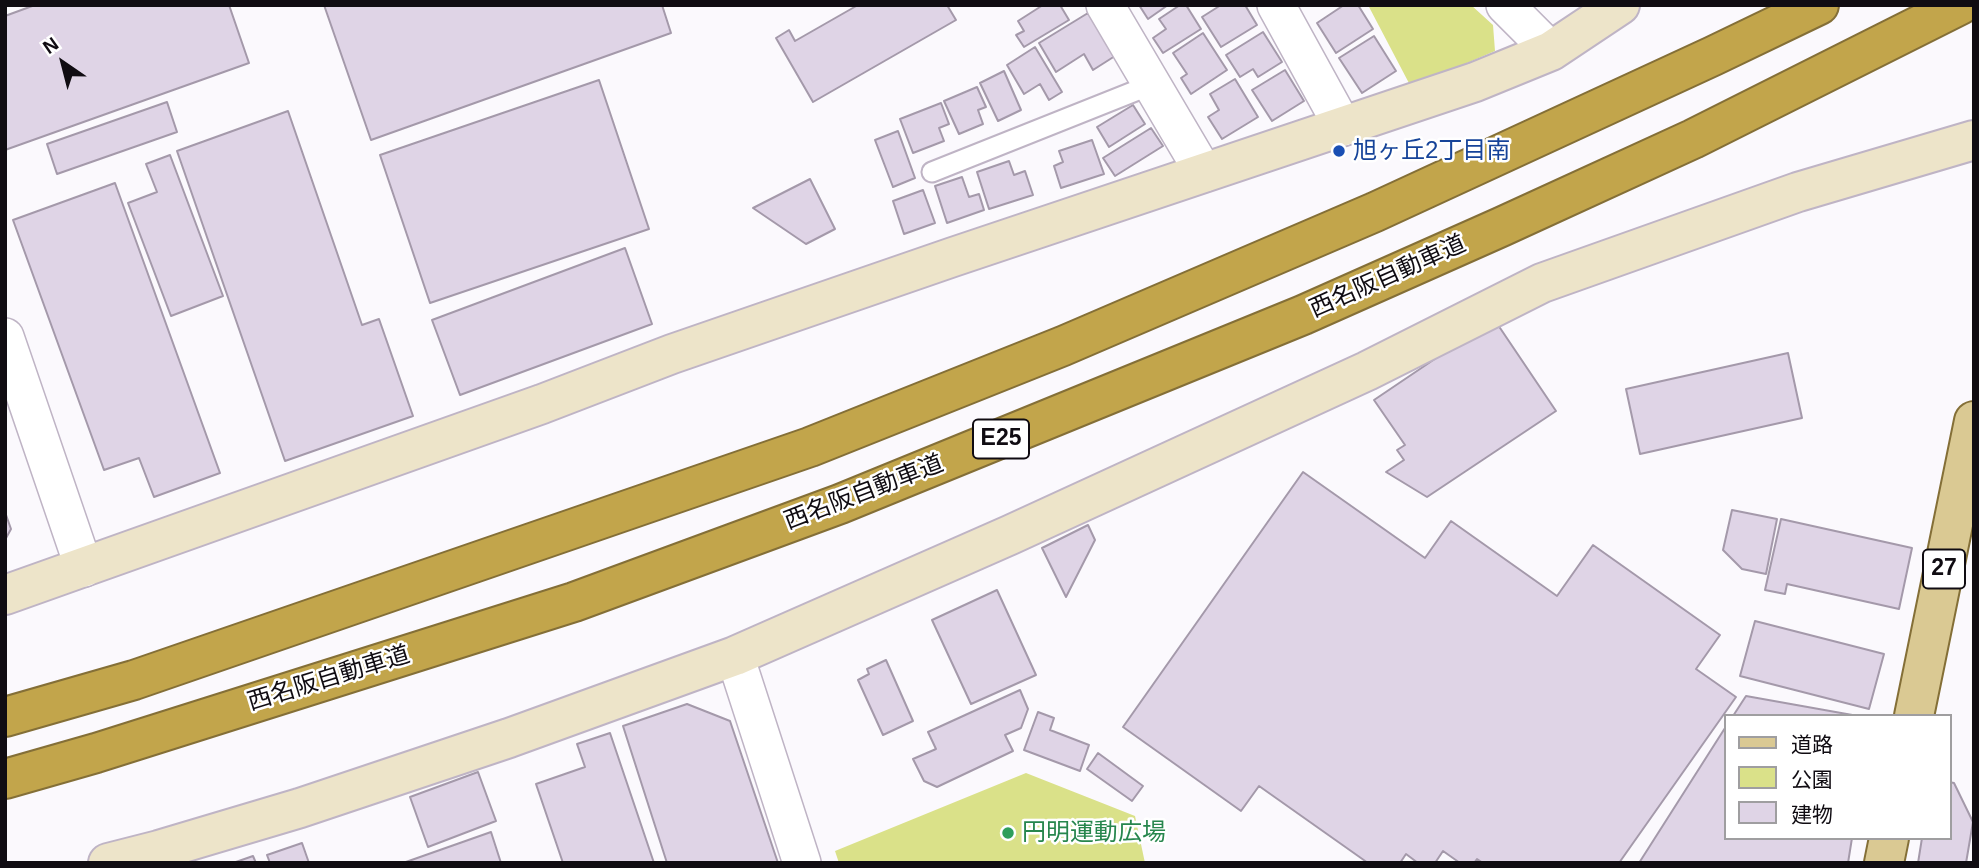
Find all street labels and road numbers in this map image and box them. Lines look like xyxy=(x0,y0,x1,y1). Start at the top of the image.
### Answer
street label: 西名阪自動車道 xyxy=(1305,230,1471,324)
road number: E25 xyxy=(973,420,1029,458)
street label: 西名阪自動車道 xyxy=(780,449,948,537)
road number: 27 xyxy=(1923,550,1965,589)
street label: 西名阪自動車道 xyxy=(244,641,414,717)

